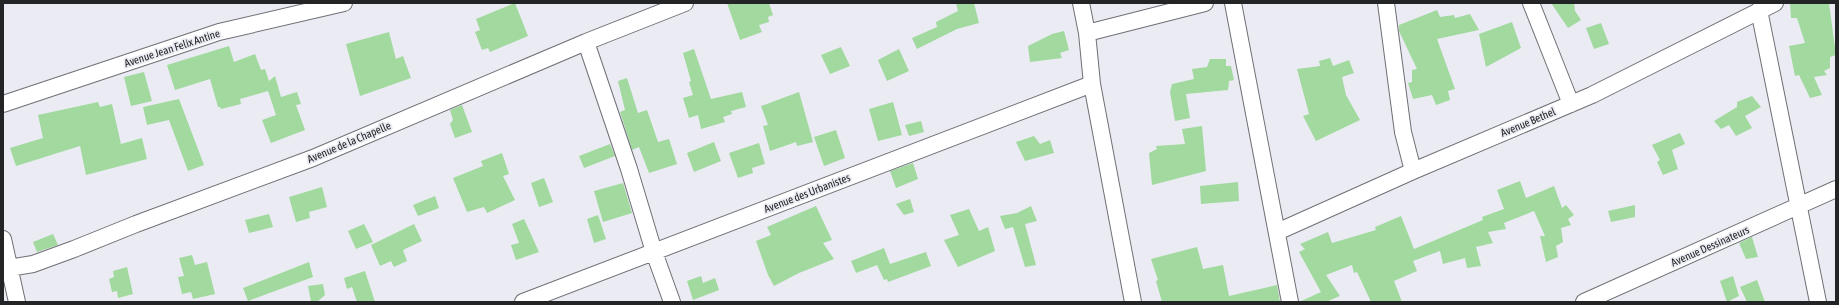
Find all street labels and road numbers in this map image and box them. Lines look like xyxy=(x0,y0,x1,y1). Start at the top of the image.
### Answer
street label: Avenue Jean Felix Antine xyxy=(123,27,221,69)
street label: Avenue Bethel xyxy=(1499,105,1557,139)
street label: Avenue de la Chapelle xyxy=(305,119,393,165)
street label: Avenue des Urbanistes xyxy=(762,171,852,215)
street label: Avenue Dessinateurs xyxy=(1669,223,1751,269)

